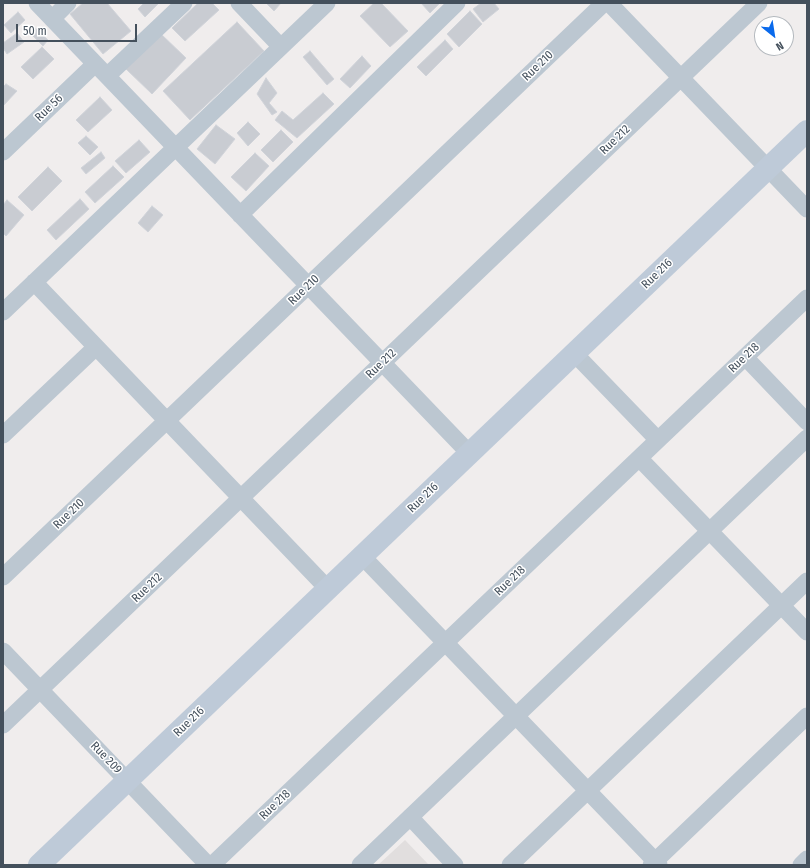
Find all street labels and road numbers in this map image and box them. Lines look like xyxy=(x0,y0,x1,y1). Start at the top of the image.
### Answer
street label: Rue 210 xyxy=(520,48,556,84)
street label: Rue 56 xyxy=(32,91,66,125)
street label: Rue 212 xyxy=(597,122,633,158)
street label: Rue 216 xyxy=(639,256,675,292)
street label: Rue 210 xyxy=(286,272,322,308)
street label: Rue 218 xyxy=(726,340,762,376)
street label: Rue 212 xyxy=(363,346,399,382)
street label: Rue 216 xyxy=(405,480,441,516)
street label: Rue 210 xyxy=(51,496,87,532)
street label: Rue 218 xyxy=(492,563,528,599)
street label: Rue 212 xyxy=(129,570,165,606)
street label: Rue 216 xyxy=(171,704,207,740)
street label: Rue 209 xyxy=(87,739,125,777)
street label: Rue 218 xyxy=(257,787,293,823)

